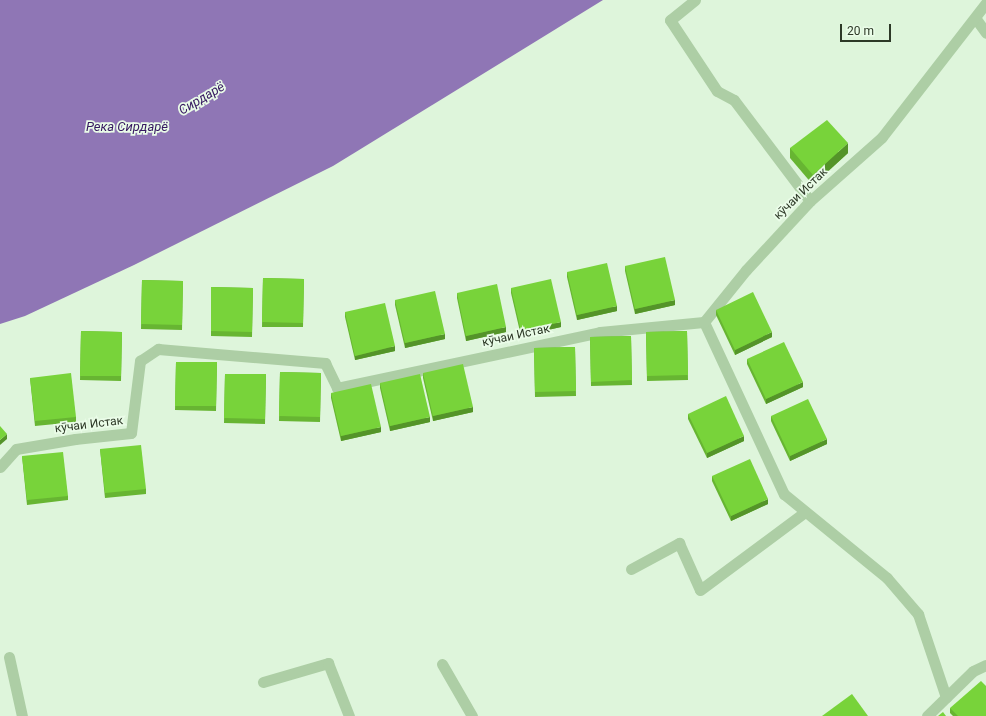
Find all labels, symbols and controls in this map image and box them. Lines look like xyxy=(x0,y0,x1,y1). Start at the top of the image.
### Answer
scale bar xyxy=(842,16,893,42)
text: 20 m xyxy=(847,24,874,38)
water label: Сирдарё xyxy=(176,79,228,119)
water label: Река Сирдарё xyxy=(86,119,168,135)
street label: кӯчаи Истак xyxy=(771,165,831,223)
street label: кӯчаи Истак xyxy=(481,322,551,350)
street label: кӯчаи Истак xyxy=(54,414,124,436)

